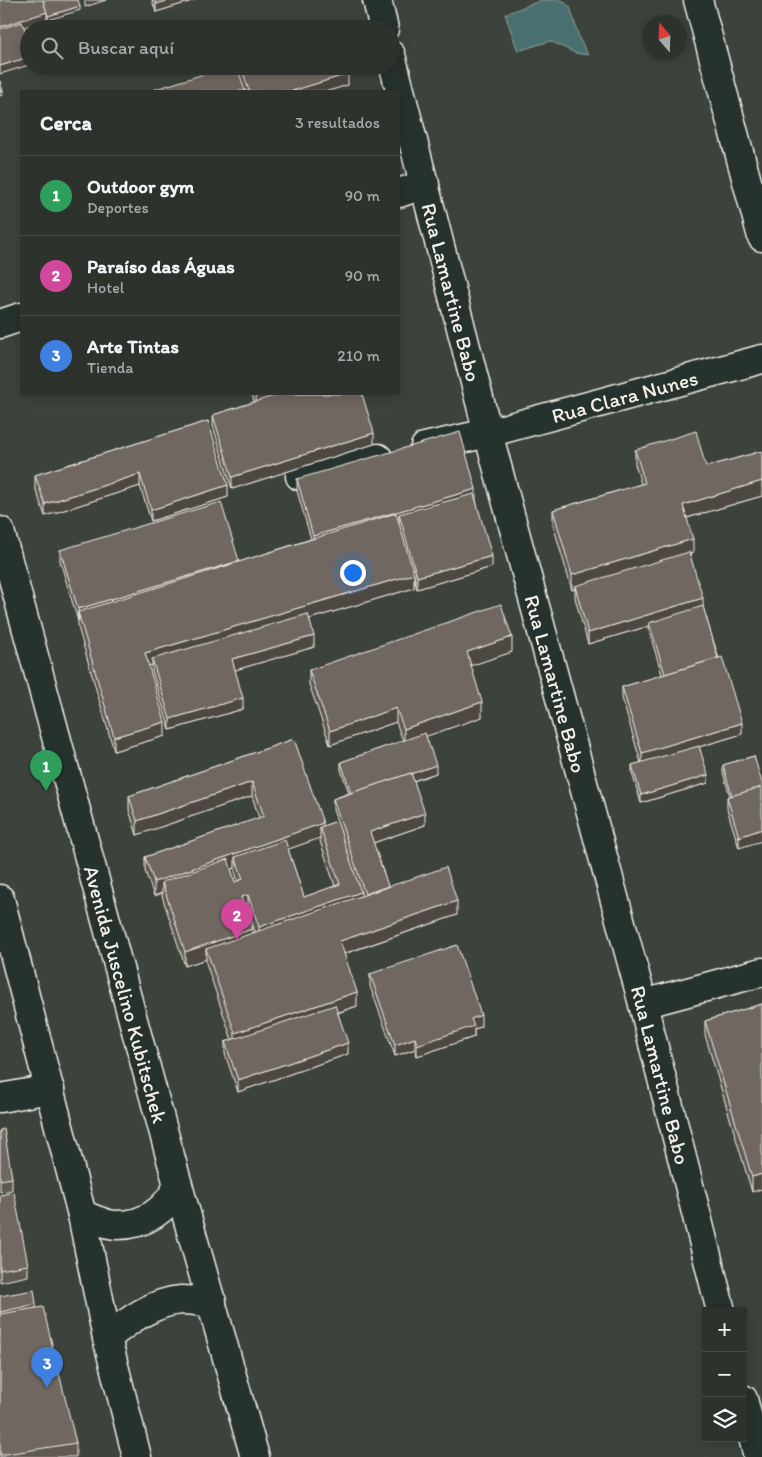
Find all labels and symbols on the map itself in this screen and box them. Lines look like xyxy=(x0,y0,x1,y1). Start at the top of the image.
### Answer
north arrow xyxy=(642,15,687,60)
street label: Rua Lamartine Babo xyxy=(417,200,487,384)
street label: Rua Clara Nunes xyxy=(549,364,700,428)
your location xyxy=(340,560,366,586)
street label: Rua Lamartine Babo xyxy=(520,592,592,776)
pin: 1 xyxy=(30,750,62,791)
street label: Avenida Juscelino Kubitschek xyxy=(79,863,173,1126)
pin: 2 xyxy=(221,899,253,940)
street label: Rua Lamartine Babo xyxy=(626,983,696,1167)
pin: 3 xyxy=(31,1347,63,1388)

